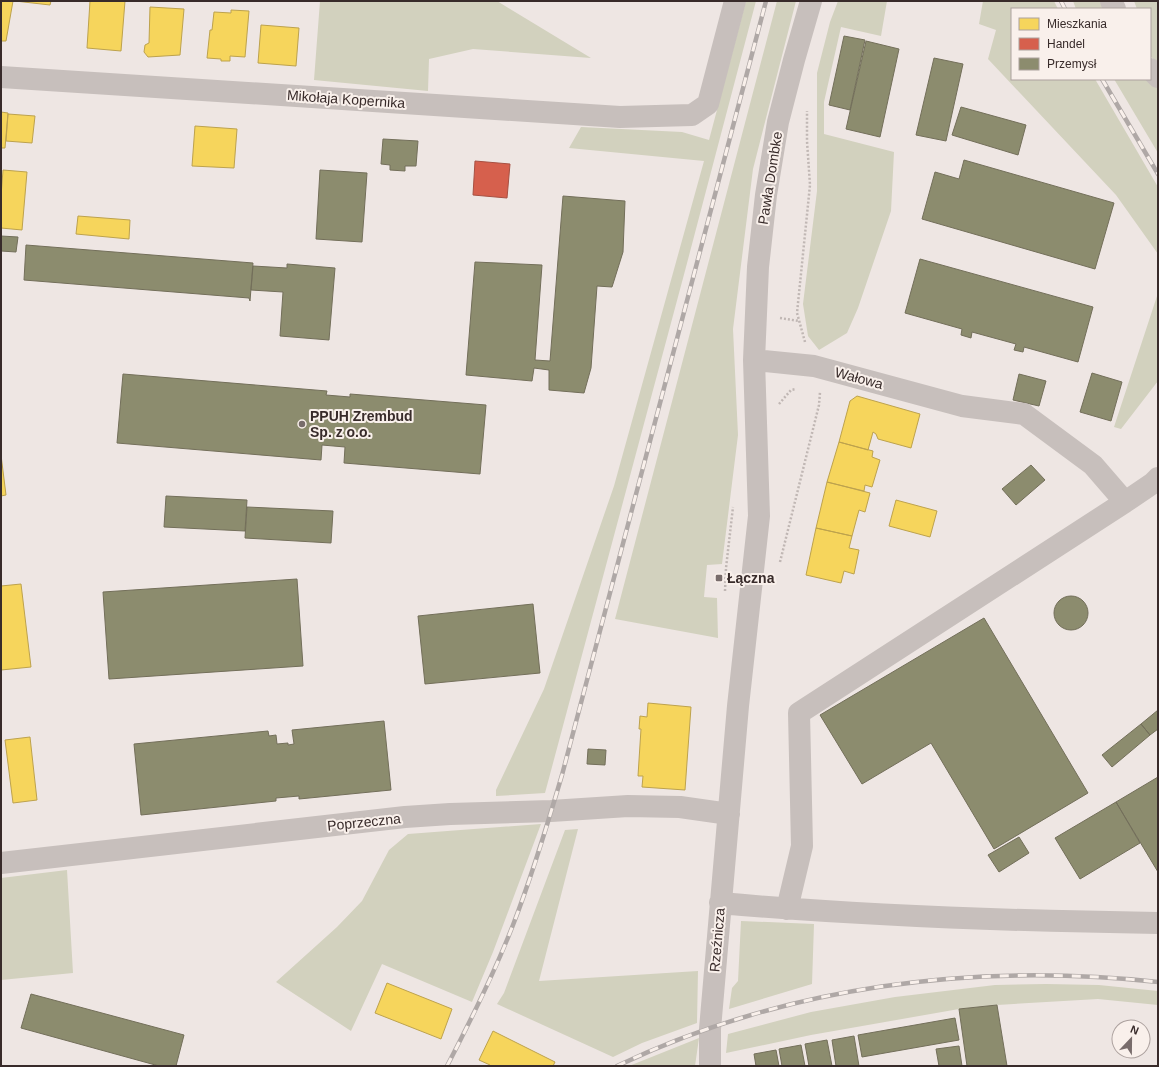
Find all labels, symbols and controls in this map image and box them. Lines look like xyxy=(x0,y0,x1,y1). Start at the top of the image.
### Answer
legend xyxy=(1011,8,1151,80)
text: Mieszkania xyxy=(1047,17,1107,31)
text: Handel xyxy=(1047,37,1085,51)
text: Przemysł xyxy=(1047,57,1097,71)
street label: Mikołaja Kopernika xyxy=(286,87,406,111)
street label: Pawła Dombke xyxy=(755,130,785,226)
street label: Wałowa xyxy=(833,364,885,392)
place label: PPUH Zrembud Sp. z o.o. xyxy=(310,408,413,440)
marker: PPUH Zrembud Sp. z o.o. xyxy=(297,419,307,429)
place label: Łączna xyxy=(727,570,775,586)
marker: Łączna xyxy=(714,573,724,583)
street label: Poprzeczna xyxy=(326,810,402,834)
street label: Rzeźnicza xyxy=(706,907,728,973)
north arrow xyxy=(1111,1019,1151,1059)
text: N xyxy=(1129,1023,1141,1037)

